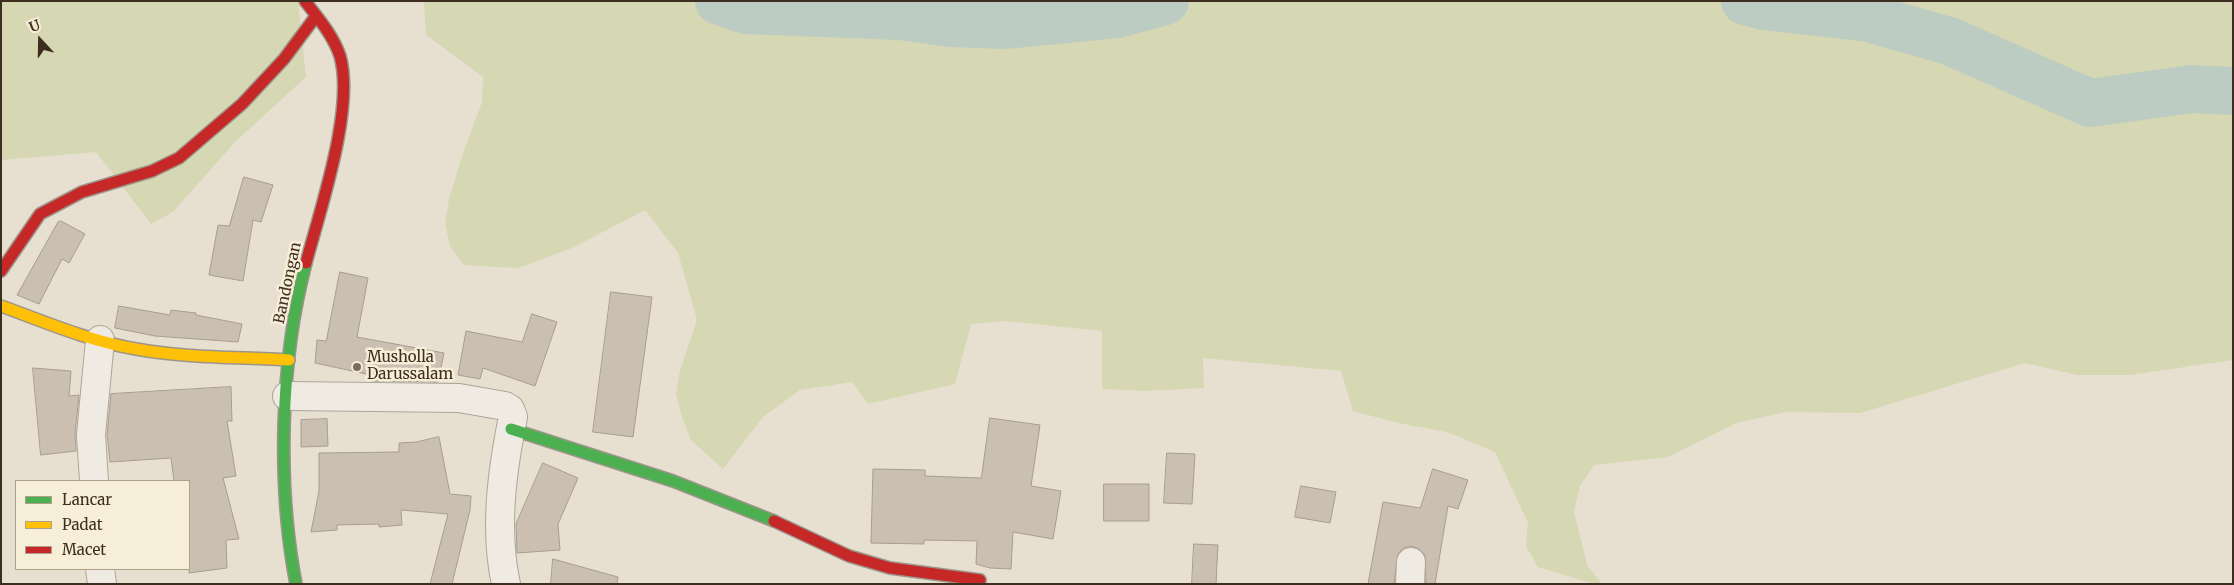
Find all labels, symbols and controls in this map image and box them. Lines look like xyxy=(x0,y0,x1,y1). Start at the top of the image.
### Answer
north arrow xyxy=(15,15,65,65)
text: U xyxy=(27,16,43,36)
street label: Bandongan xyxy=(271,240,305,326)
place label: Musholla Darussalam xyxy=(367,349,453,384)
marker: Musholla Darussalam xyxy=(351,361,363,373)
legend xyxy=(15,480,190,570)
text: Lancar xyxy=(62,490,112,509)
text: Padat xyxy=(62,515,102,534)
text: Macet xyxy=(62,540,106,559)

